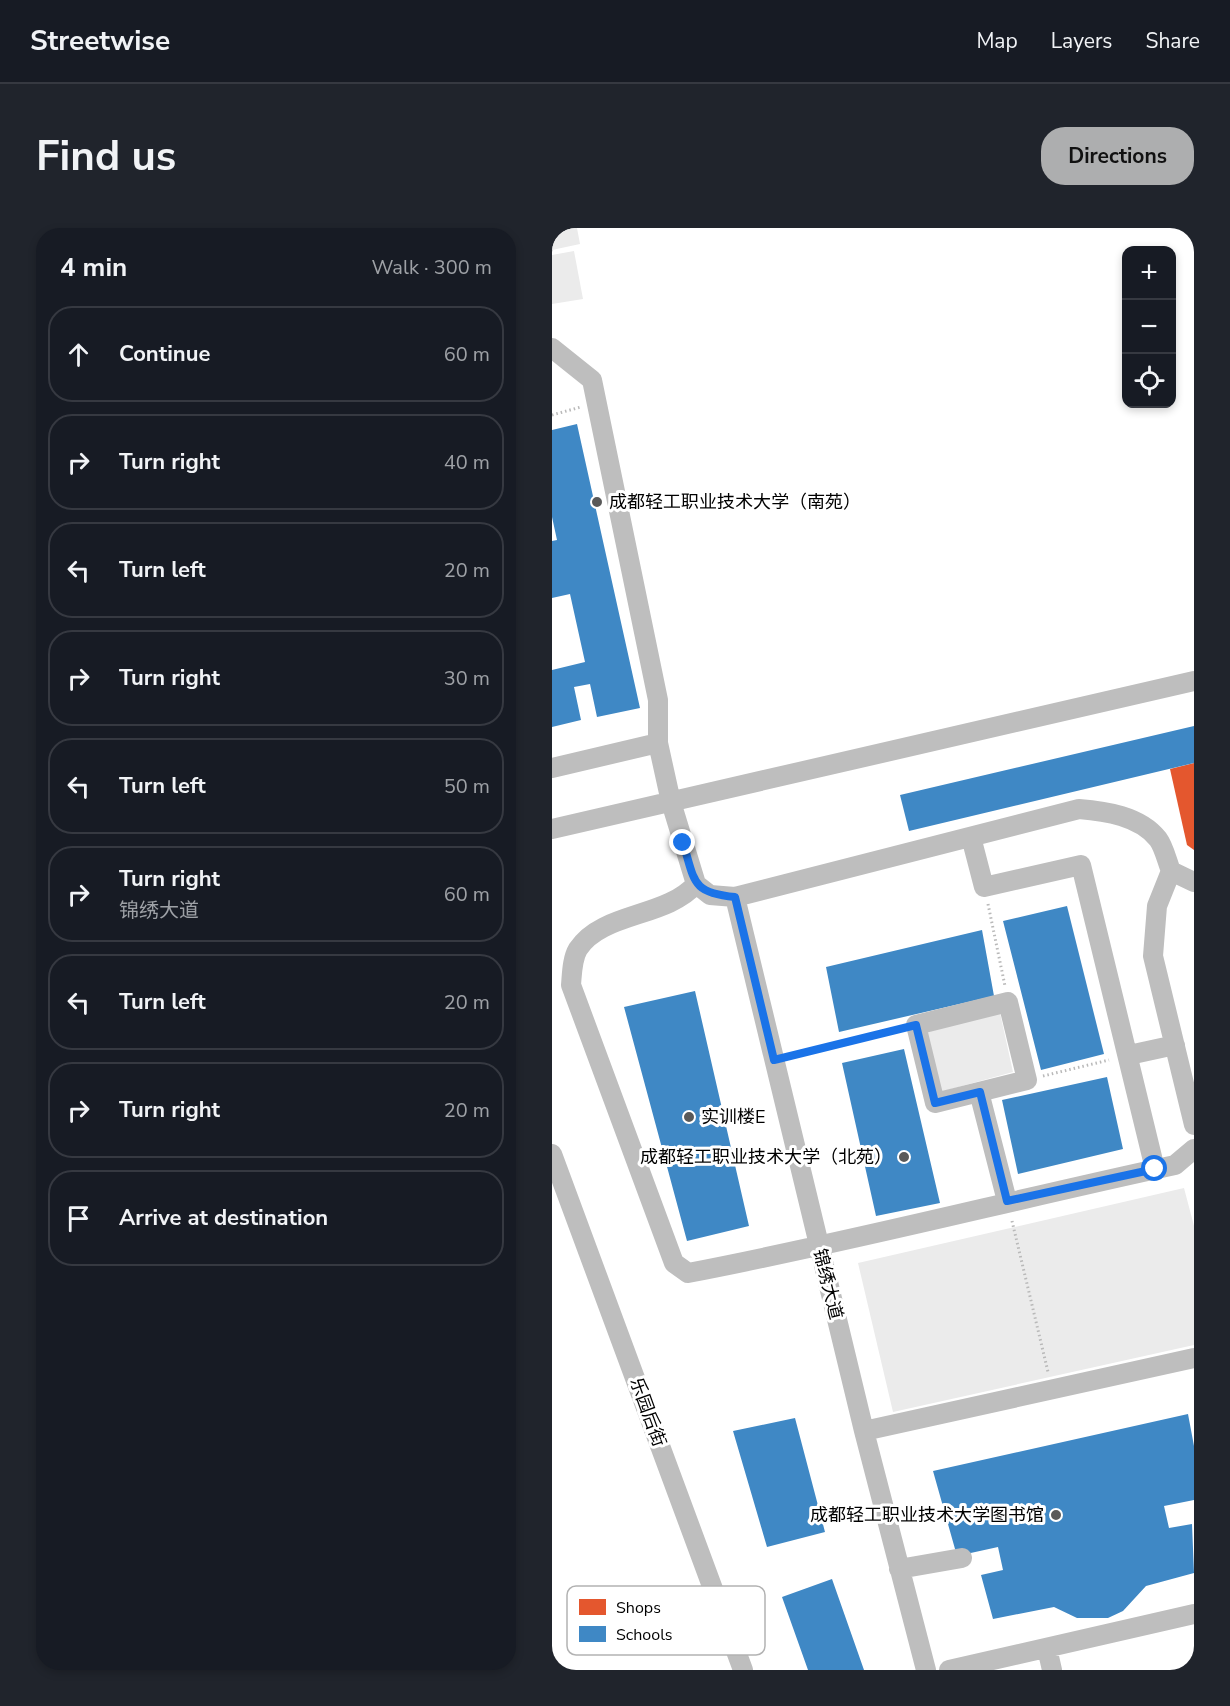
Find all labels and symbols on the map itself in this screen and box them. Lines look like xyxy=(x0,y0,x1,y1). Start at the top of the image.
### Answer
place label: 成都轻工职业技术大学（南苑） xyxy=(609,490,861,514)
marker: 成都轻工职业技术大学（南苑） xyxy=(590,495,604,509)
route end xyxy=(669,829,695,855)
place label: 实训楼E xyxy=(701,1105,766,1129)
marker: 实训楼E xyxy=(682,1110,696,1124)
place label: 成都轻工职业技术大学（北苑） xyxy=(640,1145,892,1169)
marker: 成都轻工职业技术大学（北苑） xyxy=(897,1150,911,1164)
route start xyxy=(1141,1155,1167,1181)
street label: 锦绣大道 xyxy=(808,1246,848,1322)
street label: 乐园后街 xyxy=(624,1374,672,1450)
place label: 成都轻工职业技术大学图书馆 xyxy=(810,1503,1044,1527)
marker: 成都轻工职业技术大学图书馆 xyxy=(1049,1508,1063,1522)
legend xyxy=(567,1586,765,1655)
text: Shops xyxy=(616,1597,661,1619)
text: Schools xyxy=(616,1624,672,1646)

